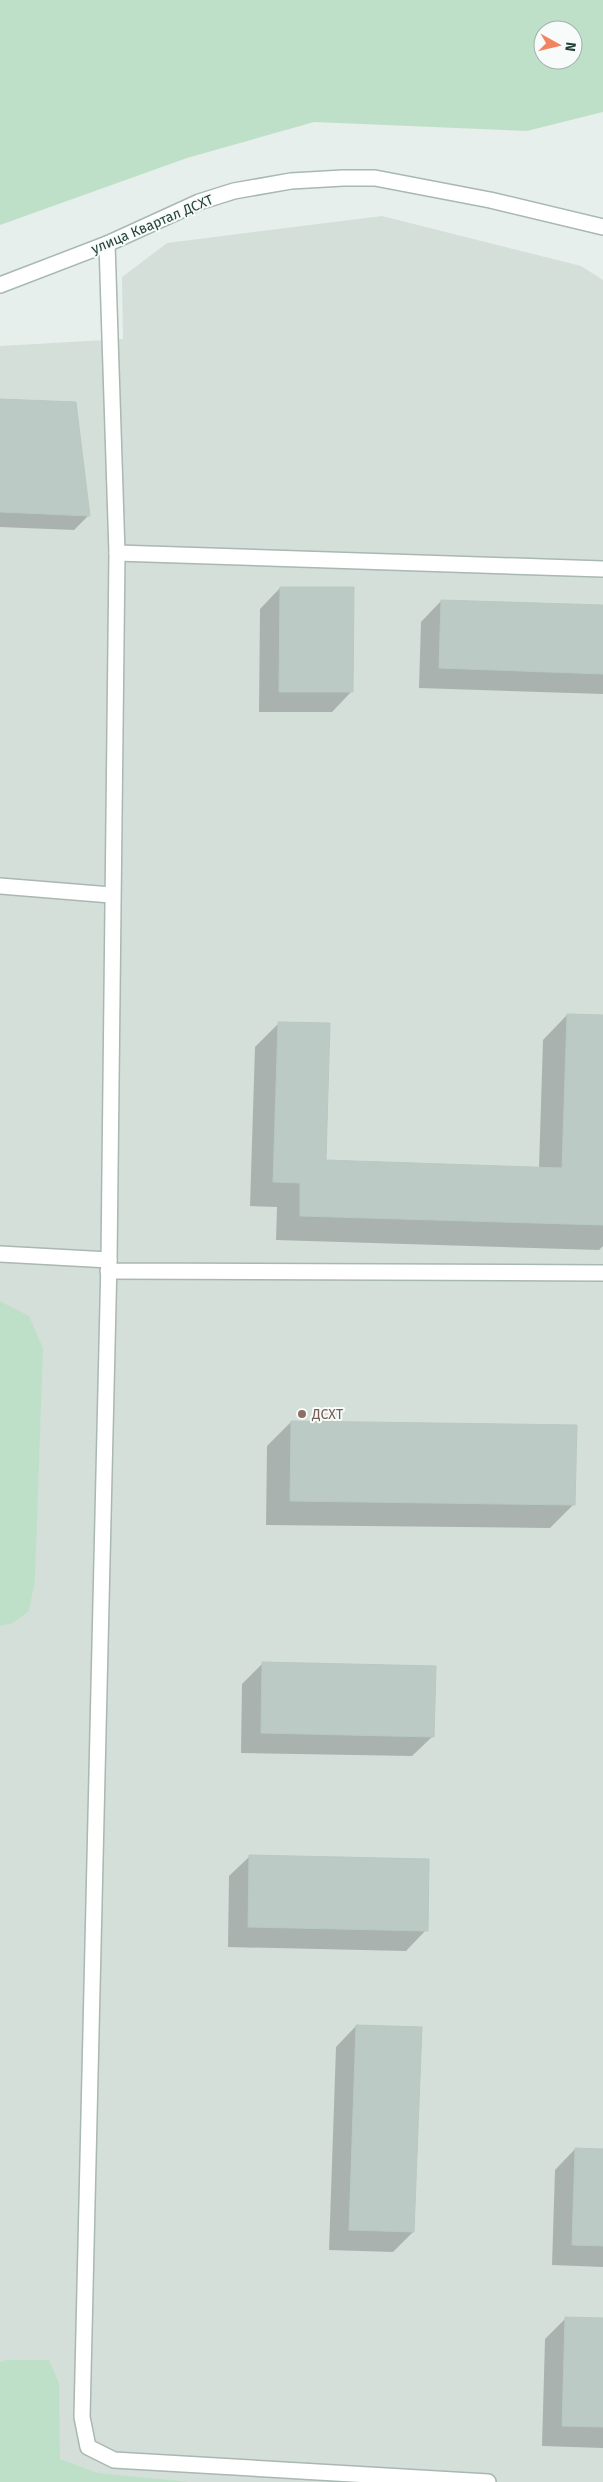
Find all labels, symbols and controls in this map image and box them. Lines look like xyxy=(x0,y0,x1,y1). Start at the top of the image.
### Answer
north arrow xyxy=(533,20,583,70)
text: N xyxy=(561,41,579,53)
street label: улица Квартал ДСХТ xyxy=(89,191,216,258)
place label: ДСХТ xyxy=(311,1406,344,1423)
marker: ДСХТ xyxy=(296,1408,308,1420)

